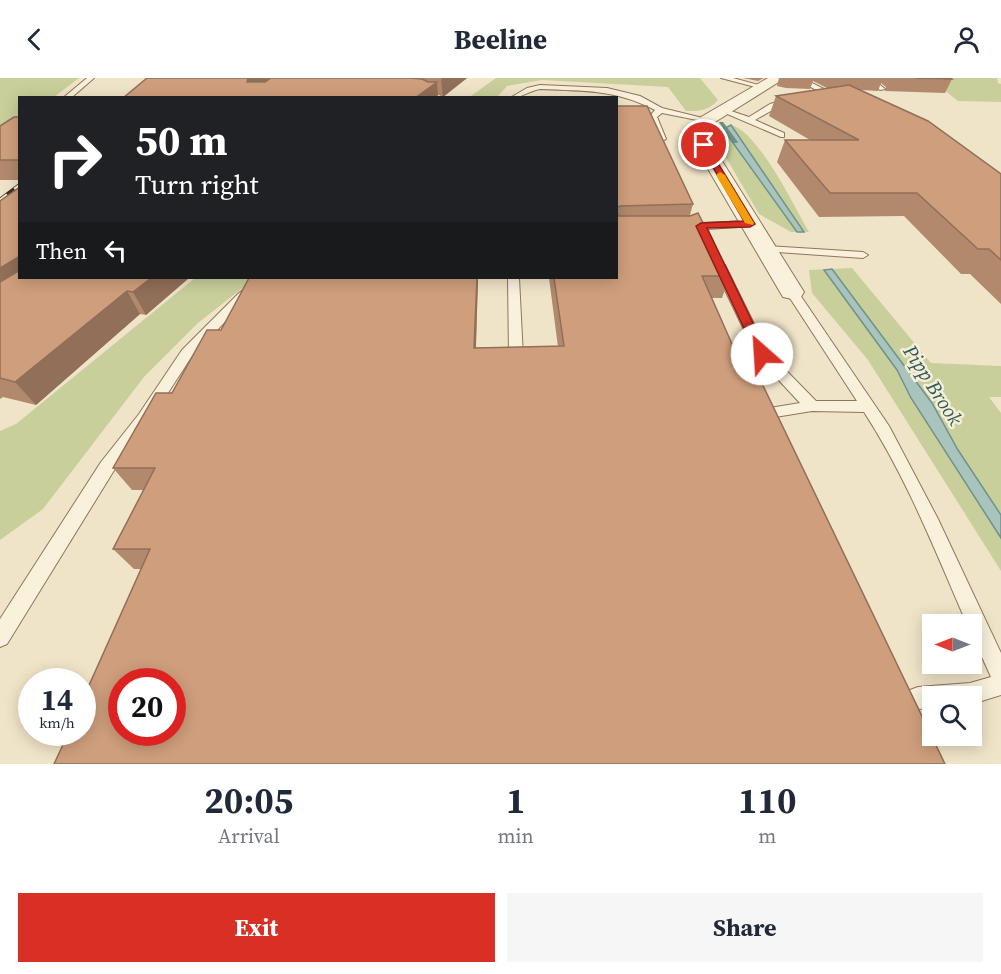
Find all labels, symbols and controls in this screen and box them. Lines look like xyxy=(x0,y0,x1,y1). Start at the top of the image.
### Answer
text: Beeline xyxy=(454,21,547,58)
icon: back xyxy=(18,23,51,56)
icon: person xyxy=(950,23,983,56)
text: 50 m xyxy=(135,111,228,169)
pin xyxy=(678,119,729,170)
icon: right xyxy=(36,120,114,198)
icon: arrive xyxy=(687,128,720,161)
text: Turn right xyxy=(135,166,259,203)
icon: left xyxy=(99,234,132,267)
text: Then xyxy=(36,236,87,266)
position arrow xyxy=(730,322,794,386)
water label: Pipp Brook xyxy=(896,339,970,431)
north arrow xyxy=(922,614,982,674)
map controls xyxy=(922,614,982,746)
speed limit sign: 20 xyxy=(108,668,186,746)
text: 14 xyxy=(41,679,73,720)
button: search xyxy=(922,686,982,746)
text: km/h xyxy=(39,712,75,733)
text: 20:05 xyxy=(204,776,293,825)
text: 1 xyxy=(506,776,525,825)
text: 110 xyxy=(738,776,797,825)
text: Arrival xyxy=(218,822,280,850)
text: min xyxy=(498,822,534,850)
text: m xyxy=(758,822,776,850)
button: Exit xyxy=(18,893,495,962)
button: Share xyxy=(507,893,983,962)

